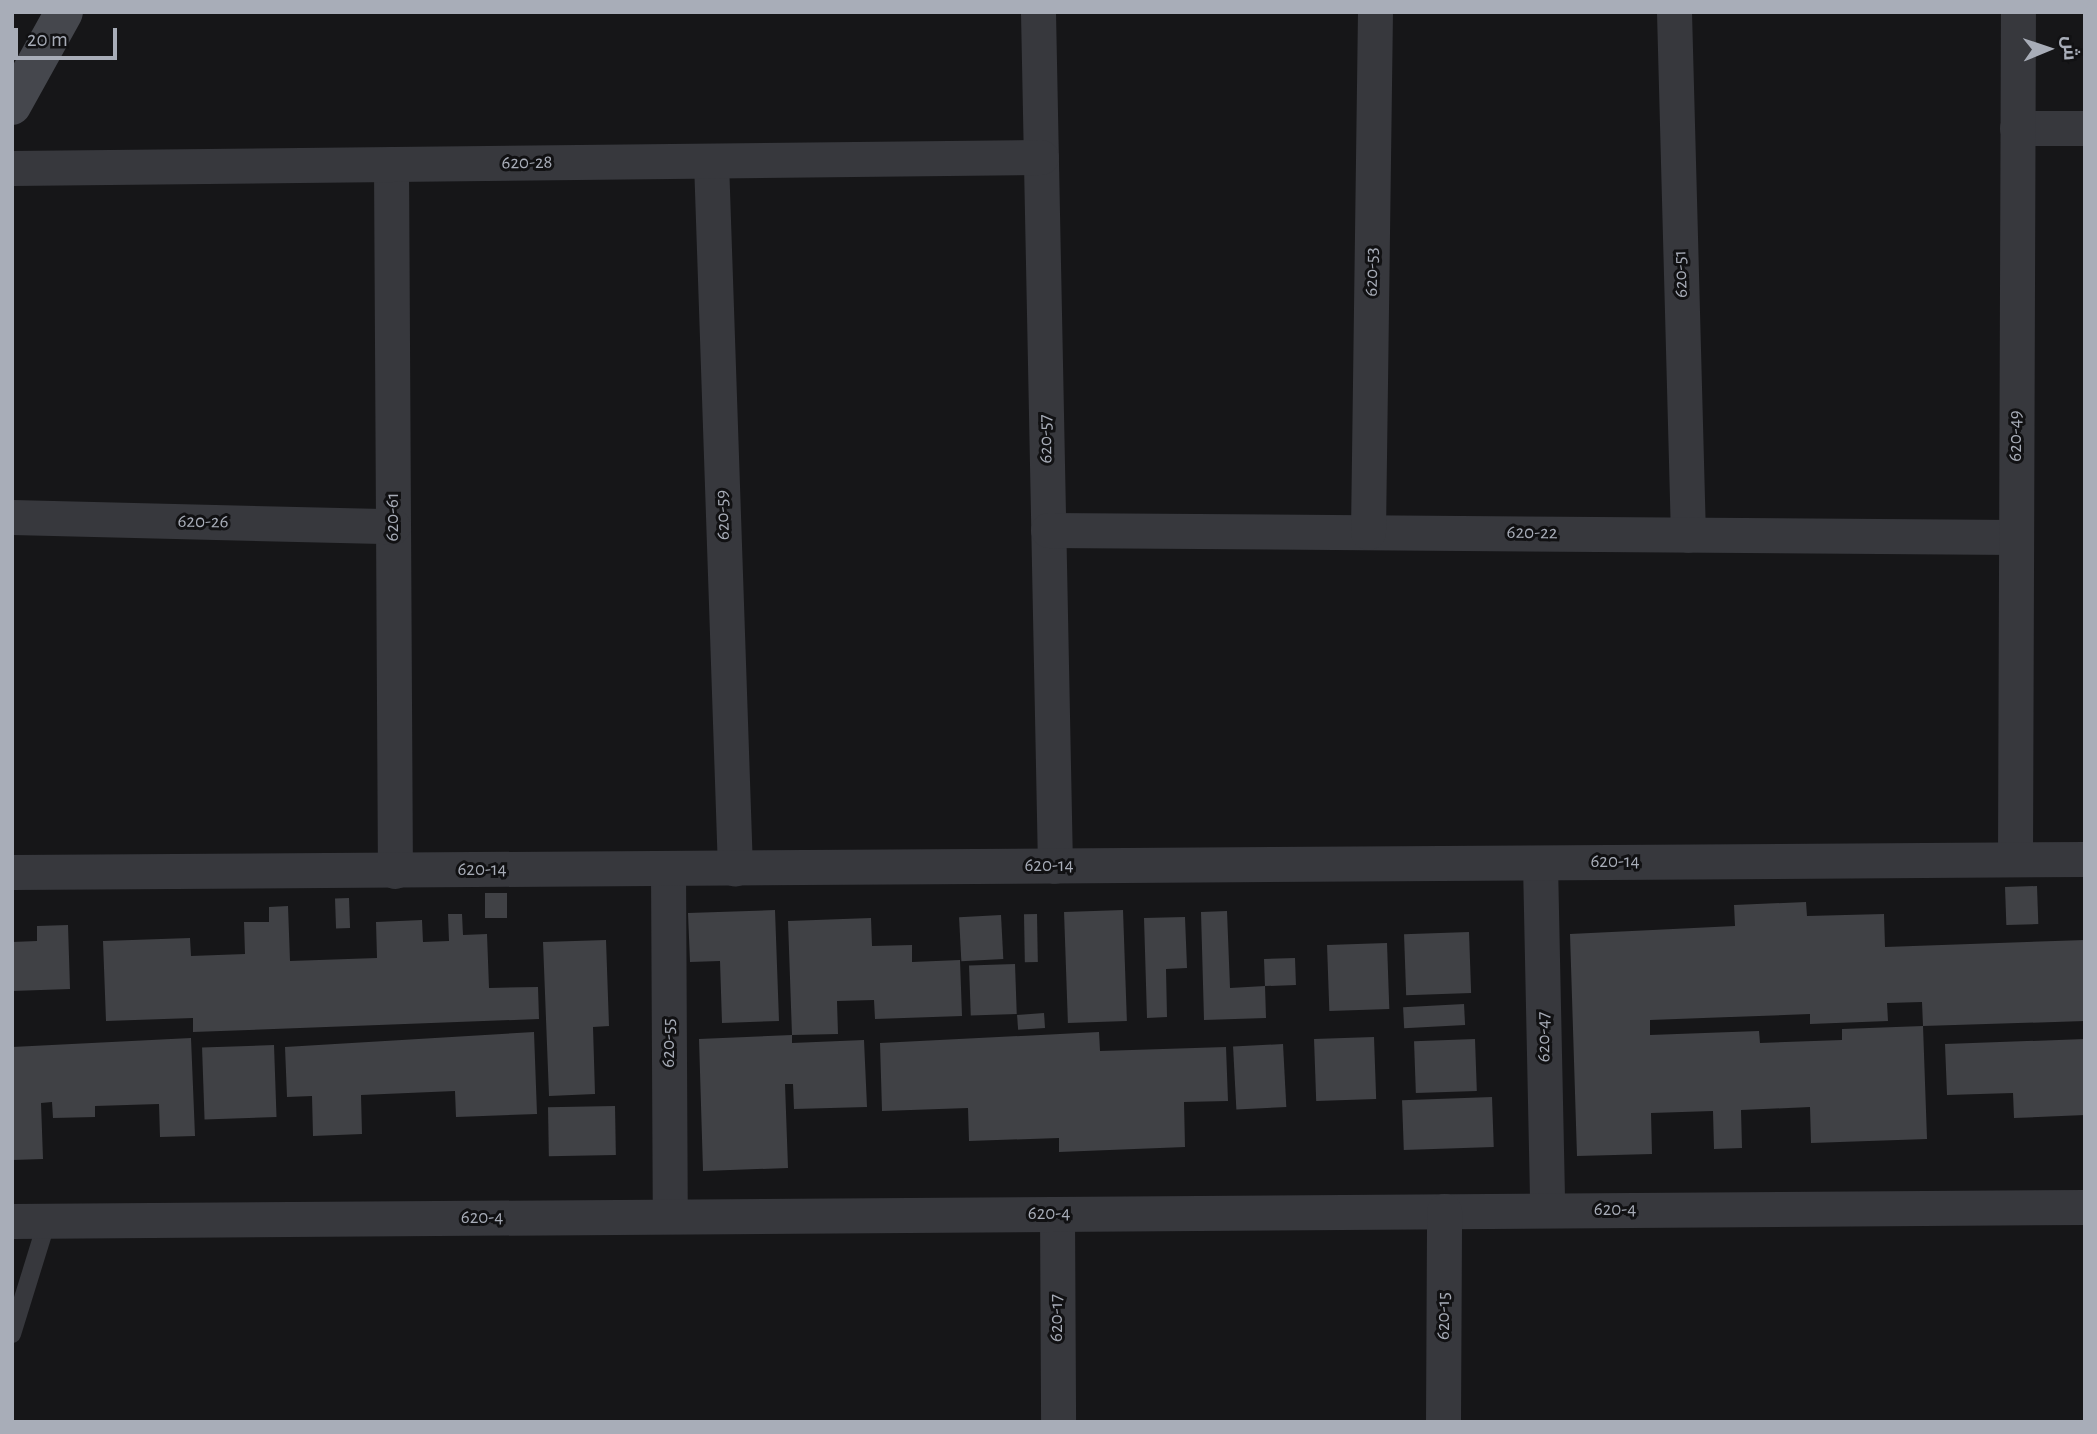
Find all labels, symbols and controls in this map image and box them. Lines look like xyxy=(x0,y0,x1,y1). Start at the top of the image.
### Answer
scale bar xyxy=(18,14,121,58)
north arrow xyxy=(2013,14,2083,84)
text: 20 m xyxy=(27,29,68,50)
text: ش xyxy=(2060,36,2079,61)
street label: 620-28 xyxy=(501,151,553,175)
street label: 620-53 xyxy=(1360,247,1384,297)
street label: 620-51 xyxy=(1669,250,1693,298)
street label: 620-49 xyxy=(2005,410,2027,462)
street label: 620-57 xyxy=(1034,414,1058,464)
street label: 620-59 xyxy=(711,489,735,541)
street label: 620-61 xyxy=(382,493,404,541)
street label: 620-26 xyxy=(177,510,229,534)
street label: 620-22 xyxy=(1506,521,1558,545)
street label: 620-14 xyxy=(1590,851,1640,873)
street label: 620-14 xyxy=(1024,855,1074,877)
street label: 620-14 xyxy=(457,859,507,881)
street label: 620-47 xyxy=(1532,1012,1556,1062)
street label: 620-55 xyxy=(658,1018,680,1068)
street label: 620-4 xyxy=(1594,1199,1636,1221)
street label: 620-4 xyxy=(1028,1203,1070,1225)
street label: 620-4 xyxy=(461,1207,503,1229)
street label: 620-15 xyxy=(1433,1292,1455,1340)
street label: 620-17 xyxy=(1046,1294,1068,1342)

